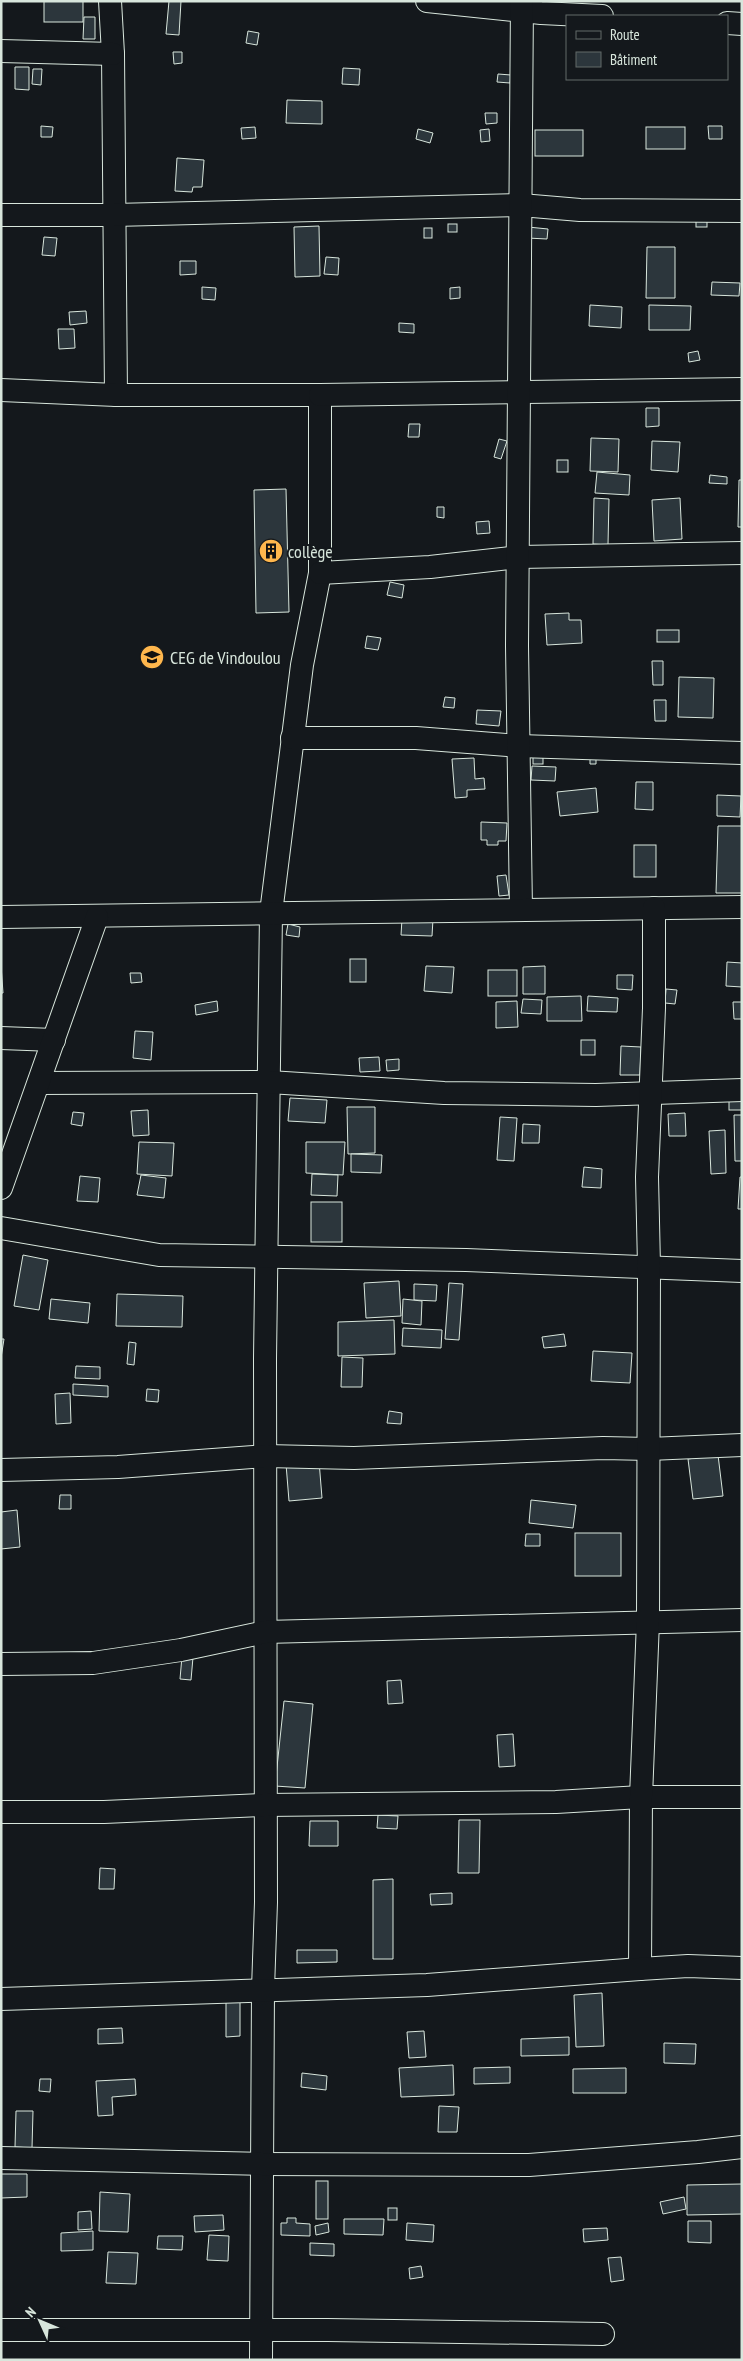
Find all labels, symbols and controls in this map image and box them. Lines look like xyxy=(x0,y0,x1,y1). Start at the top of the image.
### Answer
legend xyxy=(566,15,728,80)
text: Route xyxy=(610,25,640,44)
text: Bâtiment xyxy=(610,50,657,69)
building icon: collège xyxy=(258,538,284,564)
place label: collège xyxy=(288,540,333,563)
school or university icon: CEG de Vindoulou xyxy=(139,644,165,670)
place label: CEG de Vindoulou xyxy=(170,646,281,669)
north arrow xyxy=(15,2296,65,2346)
text: N xyxy=(22,2303,40,2321)

